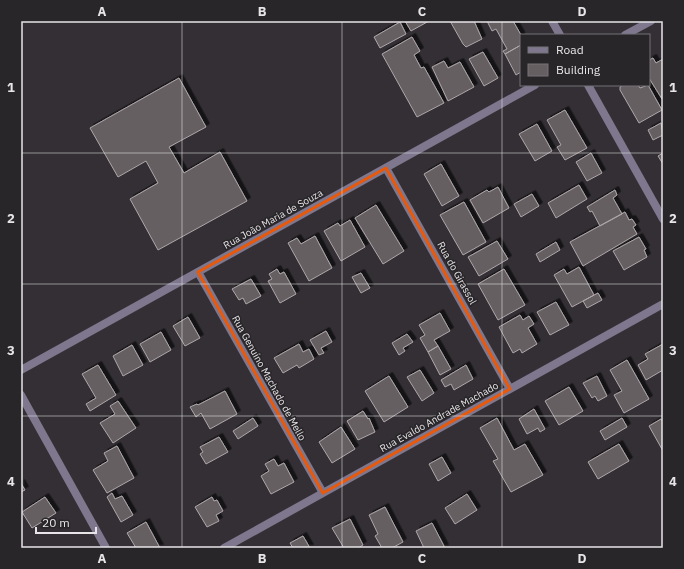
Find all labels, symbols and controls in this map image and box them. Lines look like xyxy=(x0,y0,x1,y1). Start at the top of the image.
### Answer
text: A xyxy=(98,3,107,20)
text: B xyxy=(258,3,267,20)
text: C xyxy=(418,3,427,20)
text: D xyxy=(577,3,587,20)
legend xyxy=(520,34,650,86)
text: Road xyxy=(556,42,584,57)
text: Building xyxy=(556,62,601,77)
text: 1 xyxy=(7,79,15,96)
text: 1 xyxy=(669,79,677,96)
street label: Rua João Maria de Souza xyxy=(221,186,326,252)
text: 2 xyxy=(7,210,15,227)
text: 2 xyxy=(669,210,677,227)
street label: Rua do Girassol xyxy=(434,239,480,307)
street label: Rua Genuíno Machado de Mello xyxy=(229,313,309,443)
text: 3 xyxy=(7,342,15,359)
text: 3 xyxy=(669,342,677,359)
street label: Rua Evaldo Andrade Machado xyxy=(377,379,501,455)
text: 4 xyxy=(7,473,15,490)
text: 4 xyxy=(669,473,677,490)
scale bar xyxy=(36,509,96,535)
text: 20 m xyxy=(42,515,70,530)
text: A xyxy=(98,550,107,567)
text: B xyxy=(258,550,267,567)
text: C xyxy=(418,550,427,567)
text: D xyxy=(577,550,587,567)

